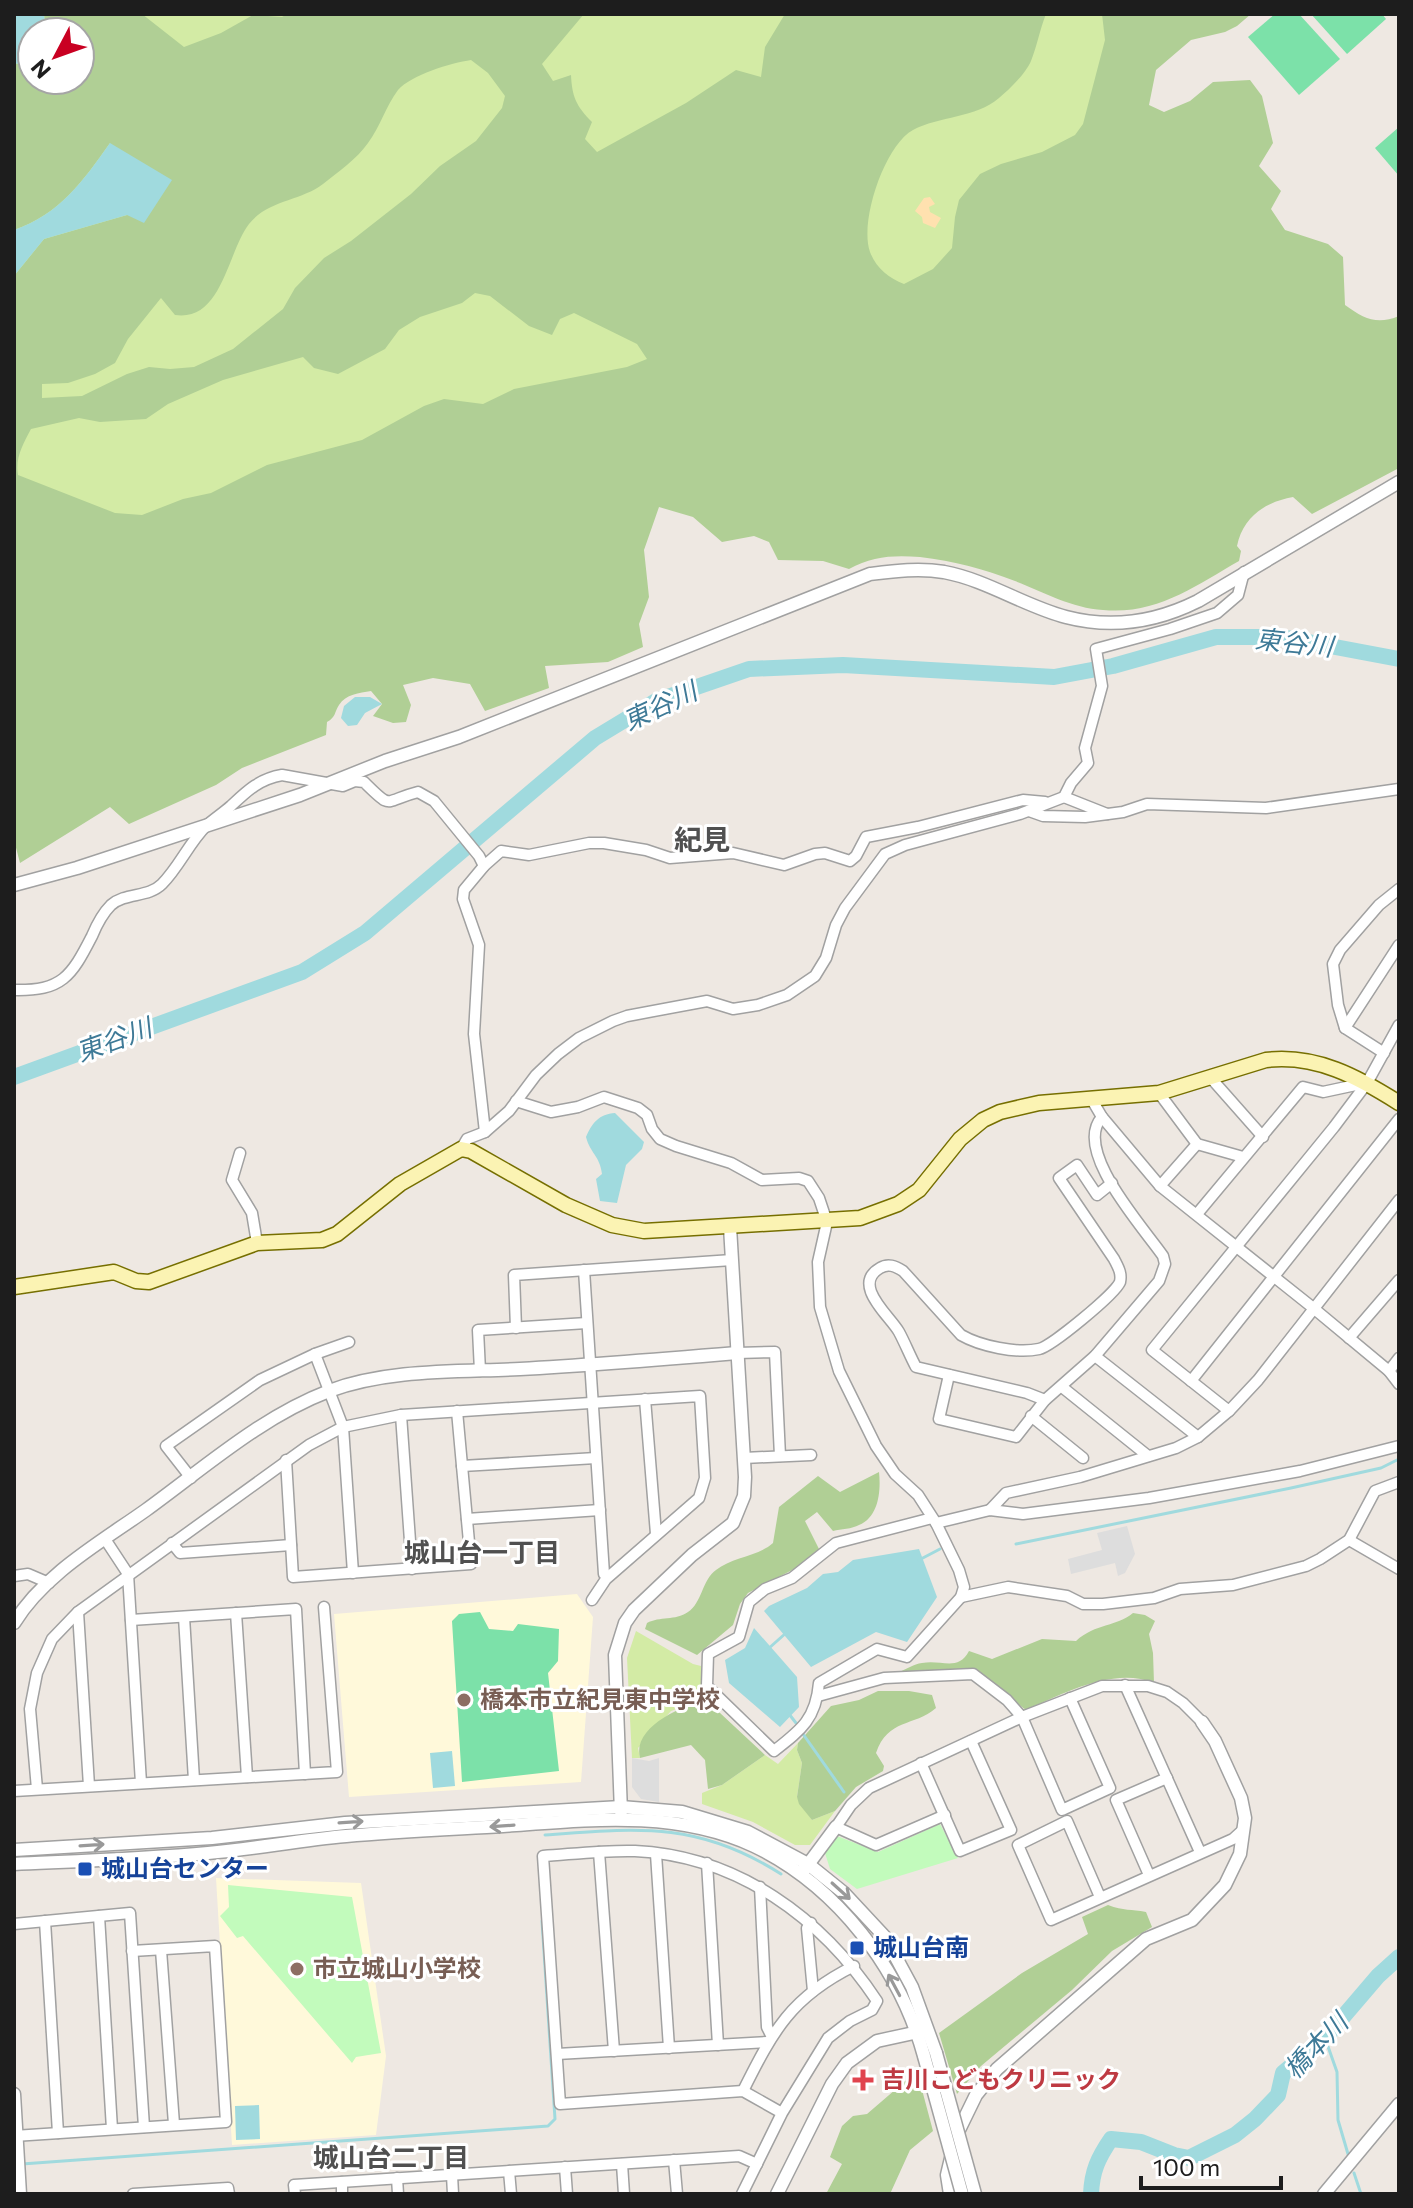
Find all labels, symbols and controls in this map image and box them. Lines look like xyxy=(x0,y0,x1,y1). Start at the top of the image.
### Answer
north arrow xyxy=(16,16,96,96)
text: N xyxy=(25,54,56,85)
water label: 東谷川 xyxy=(1254,622,1338,661)
water label: 東谷川 xyxy=(617,673,704,735)
district label: 紀見 xyxy=(674,822,730,856)
water label: 東谷川 xyxy=(72,1010,158,1066)
district label: 城山台一丁目 xyxy=(404,1536,560,1567)
place label: 橋本市立紀見東中学校 xyxy=(480,1684,720,1713)
marker: 橋本市立紀見東中学校 xyxy=(455,1691,473,1709)
one-way arrow xyxy=(337,1814,364,1829)
one-way arrow xyxy=(489,1818,516,1833)
one-way arrow xyxy=(78,1837,105,1852)
place label: 城山台センター xyxy=(101,1853,269,1882)
marker: 城山台センター xyxy=(76,1860,94,1878)
one-way arrow xyxy=(831,1882,851,1901)
place label: 城山台南 xyxy=(873,1932,969,1961)
marker: 城山台南 xyxy=(848,1939,866,1957)
place label: 市立城山小学校 xyxy=(313,1953,481,1982)
marker: 市立城山小学校 xyxy=(288,1960,306,1978)
one-way arrow xyxy=(886,1973,901,1997)
water label: 橋本川 xyxy=(1277,2004,1355,2084)
place label: 吉川こどもクリニック xyxy=(881,2064,1121,2093)
marker: 吉川こどもクリニック xyxy=(852,2069,874,2091)
scale bar xyxy=(1141,2140,1281,2190)
district label: 城山台二丁目 xyxy=(313,2141,469,2172)
text: 100 m xyxy=(1153,2152,1220,2181)

